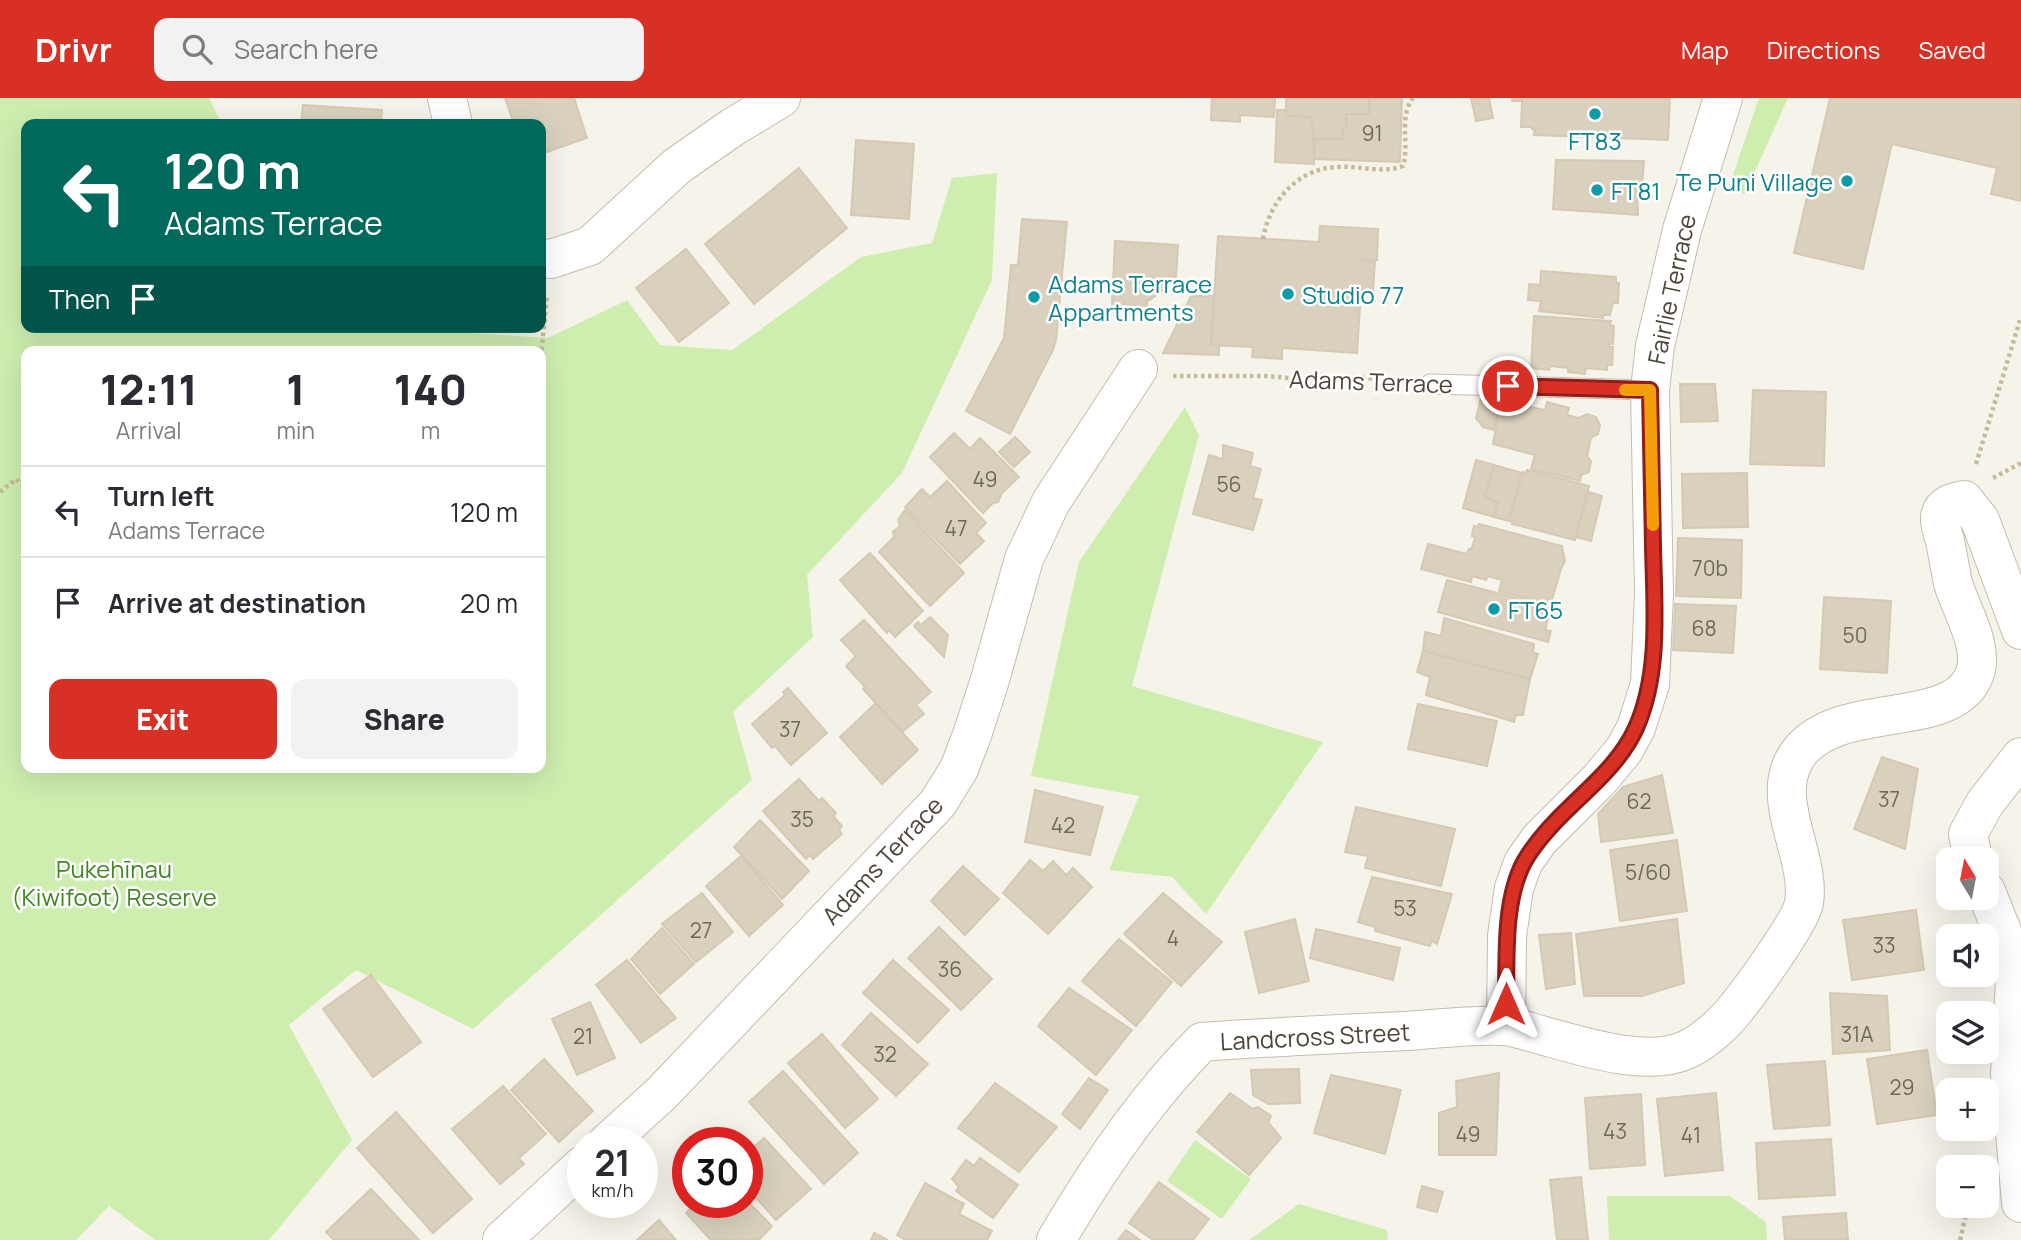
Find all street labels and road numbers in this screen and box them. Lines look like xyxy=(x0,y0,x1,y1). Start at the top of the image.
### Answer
street label: Fairlie Terrace xyxy=(1639,211,1703,367)
street label: Adams Terrace xyxy=(1288,362,1454,400)
street label: Adams Terrace xyxy=(814,789,950,931)
street label: Landcross Street xyxy=(1219,1015,1411,1057)

